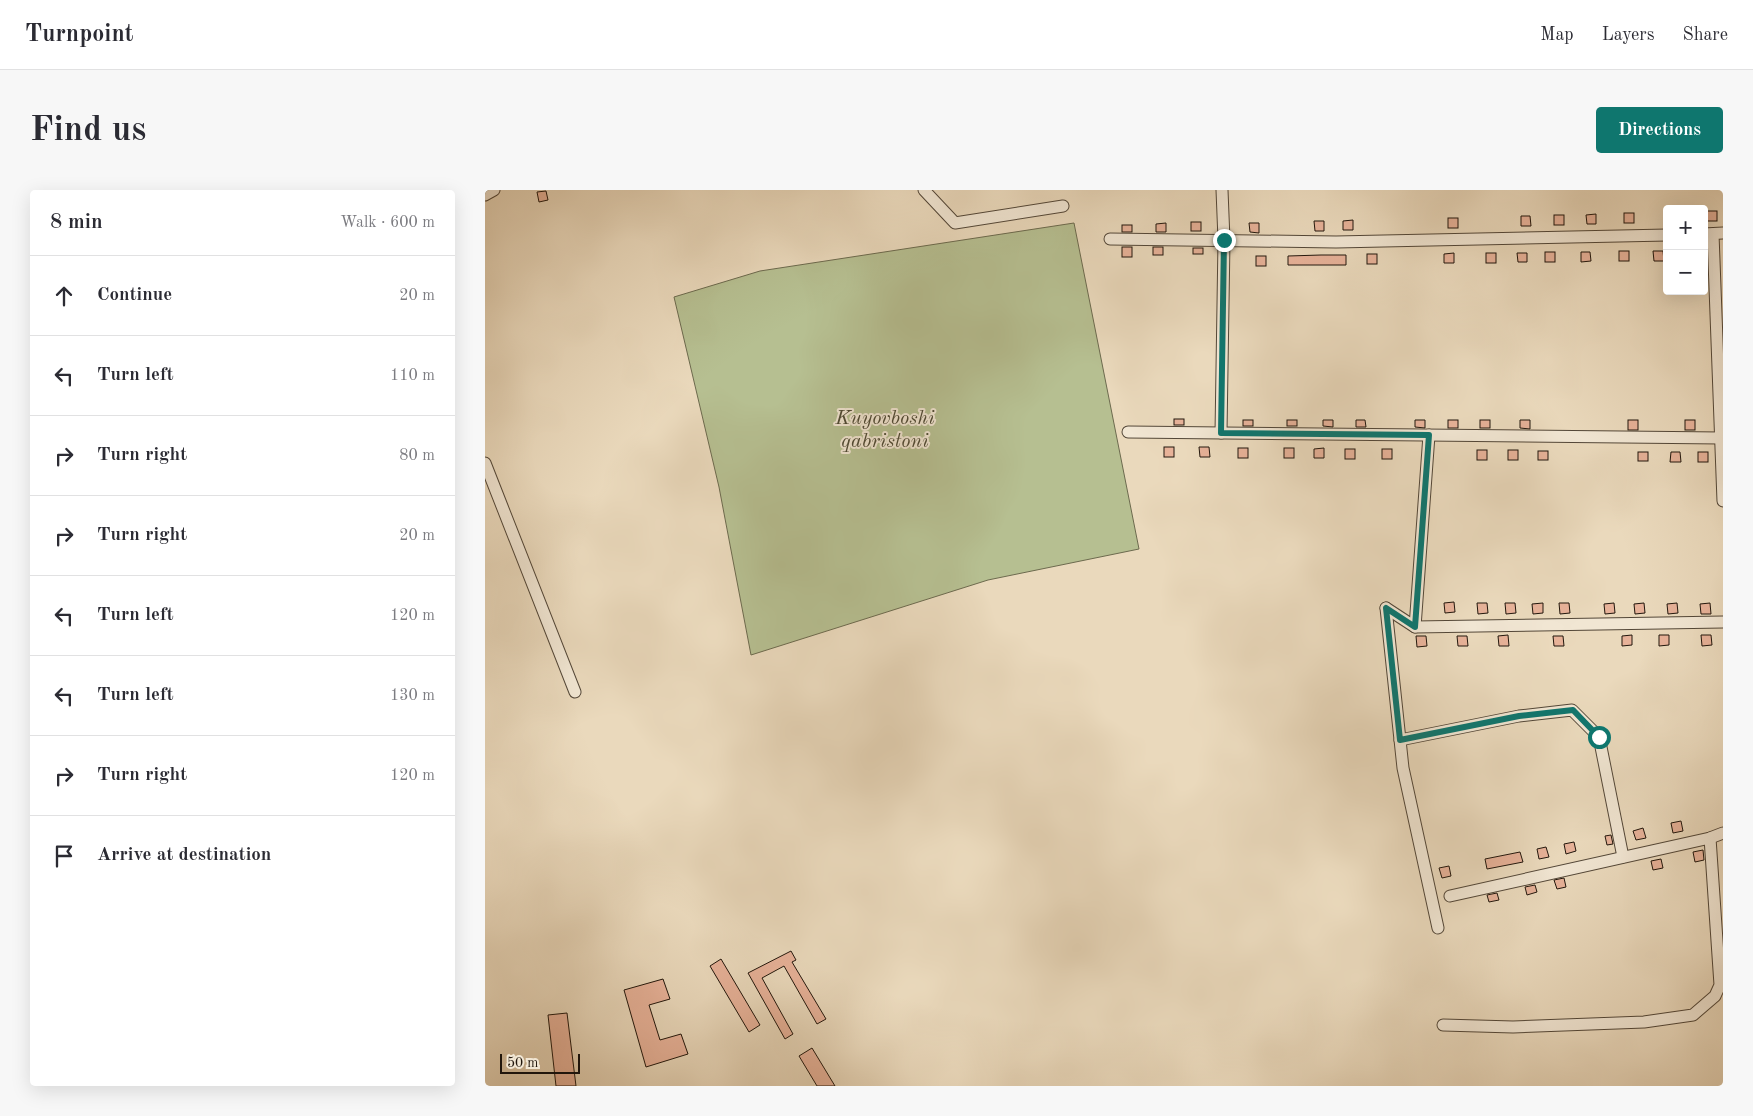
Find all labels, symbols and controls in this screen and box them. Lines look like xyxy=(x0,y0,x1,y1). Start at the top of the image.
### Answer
text: Turnpoint xyxy=(25,23,133,47)
text: Map xyxy=(1540,26,1574,44)
text: Layers xyxy=(1602,26,1654,44)
text: Share xyxy=(1682,26,1728,44)
button: Directions xyxy=(1596,107,1723,153)
text: Find us xyxy=(30,113,146,148)
map controls xyxy=(1663,205,1708,295)
button: + xyxy=(1663,205,1708,250)
text: 8 min xyxy=(50,212,103,233)
text: Walk · 600 m xyxy=(340,215,435,231)
route end xyxy=(1213,229,1236,252)
button: − xyxy=(1663,250,1708,295)
icon: ahead xyxy=(50,282,78,310)
text: Continue xyxy=(97,286,172,305)
text: 20 m xyxy=(399,288,435,304)
icon: left xyxy=(50,362,78,390)
text: Turn left xyxy=(97,366,174,385)
text: 110 m xyxy=(390,368,435,384)
park label: Kuyovboshi qabristoni xyxy=(834,409,935,452)
icon: right xyxy=(50,442,78,470)
text: Turn right xyxy=(97,446,187,465)
text: 80 m xyxy=(399,448,435,464)
icon: right xyxy=(50,522,78,550)
text: Turn right xyxy=(97,526,187,545)
text: 20 m xyxy=(399,528,435,544)
icon: left xyxy=(50,602,78,630)
text: Turn left xyxy=(97,606,174,625)
text: 120 m xyxy=(390,608,435,624)
icon: left xyxy=(50,682,78,710)
text: Turn left xyxy=(97,686,174,705)
text: 130 m xyxy=(390,688,435,704)
route start xyxy=(1588,726,1611,749)
icon: right xyxy=(50,762,78,790)
text: Turn right xyxy=(97,766,187,785)
text: 120 m xyxy=(390,768,435,784)
icon: arrive xyxy=(50,842,78,870)
text: Arrive at destination xyxy=(97,846,271,865)
scale bar xyxy=(500,1051,580,1074)
text: 50 m xyxy=(507,1056,538,1070)

